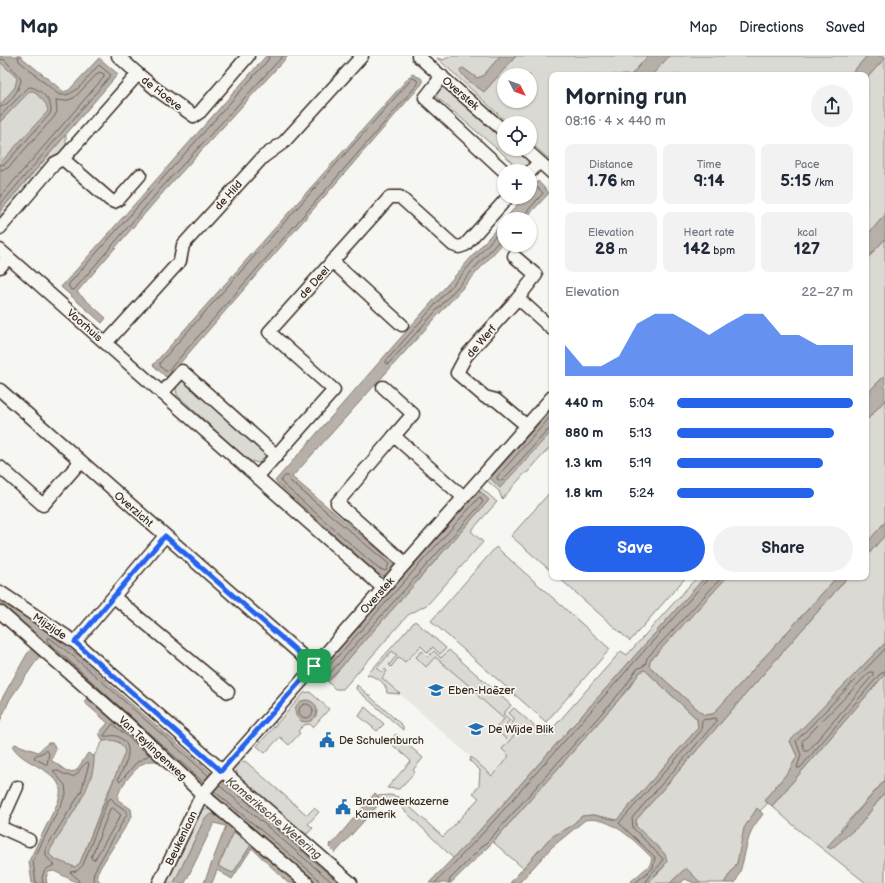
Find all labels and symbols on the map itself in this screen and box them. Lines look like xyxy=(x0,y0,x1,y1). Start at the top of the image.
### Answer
north arrow xyxy=(497,68,537,108)
street label: de Hoeve xyxy=(139,73,185,114)
street label: Overstek xyxy=(440,74,482,113)
street label: de Hild xyxy=(212,178,245,213)
street label: de Deel xyxy=(296,263,332,301)
street label: Voorhuis xyxy=(64,306,105,345)
street label: de Werf xyxy=(464,322,499,360)
street label: Overzicht xyxy=(112,489,156,530)
street label: Overstek xyxy=(358,574,397,616)
street label: Mijzijde xyxy=(30,610,69,643)
pin xyxy=(297,649,331,683)
school or university icon: Eben-Haëzer xyxy=(427,681,445,699)
place label: Eben-Haëzer xyxy=(448,684,516,697)
street label: Van Teylingenweg xyxy=(116,714,189,783)
school or university icon: De Wijde Blik xyxy=(467,720,485,738)
place label: De Wijde Blik xyxy=(488,723,554,736)
public building icon: De Schulenburch xyxy=(318,731,336,749)
place label: De Schulenburch xyxy=(339,734,424,747)
water label: Kameriksche Wetering xyxy=(223,774,325,863)
place label: Brandweerkazerne Kamerik xyxy=(355,795,449,821)
public building icon: Brandweerkazerne Kamerik xyxy=(334,798,352,816)
street label: Beukenlaan xyxy=(163,809,200,868)

